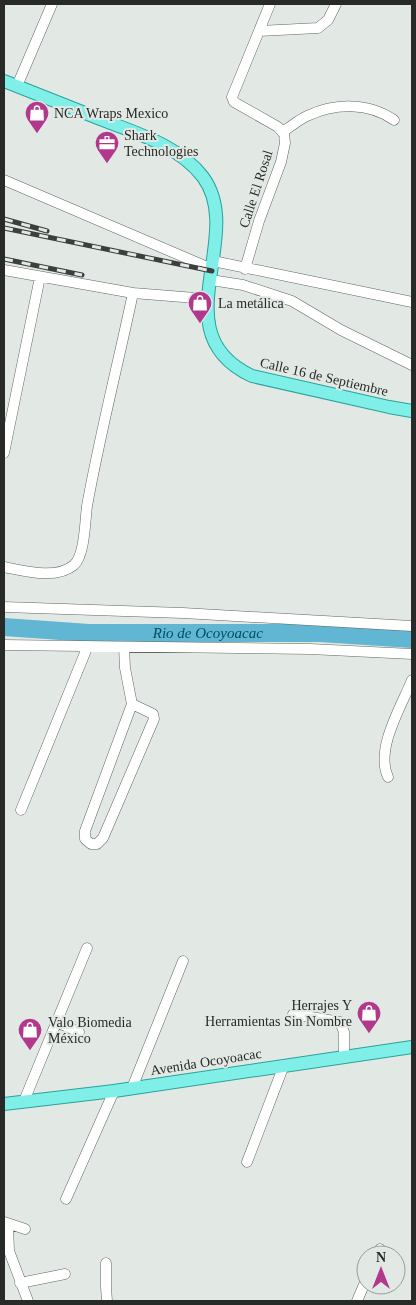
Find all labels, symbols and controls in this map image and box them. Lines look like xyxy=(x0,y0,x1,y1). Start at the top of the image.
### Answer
shop icon: NCA Wraps Mexico xyxy=(24,100,50,134)
place label: NCA Wraps Mexico xyxy=(54,106,168,121)
place label: Shark Technologies xyxy=(124,128,198,159)
office icon: Shark Technologies xyxy=(94,130,120,164)
street label: Calle El Rosal xyxy=(236,148,276,230)
shop icon: La metálica xyxy=(187,290,213,324)
place label: La metálica xyxy=(218,296,284,311)
street label: Calle 16 de Septiembre xyxy=(258,355,390,399)
water label: Rio de Ocoyoacac xyxy=(152,625,263,641)
place label: Herrajes Y Herramientas Sin Nombre xyxy=(205,998,352,1029)
shop icon: Herrajes Y Herramientas Sin Nombre xyxy=(356,1000,382,1034)
place label: Valo Biomedia México xyxy=(48,1015,132,1046)
shop icon: Valo Biomedia México xyxy=(17,1017,43,1051)
street label: Avenida Ocoyoacac xyxy=(149,1046,263,1078)
north arrow xyxy=(356,1245,406,1295)
text: N xyxy=(376,1250,386,1265)

